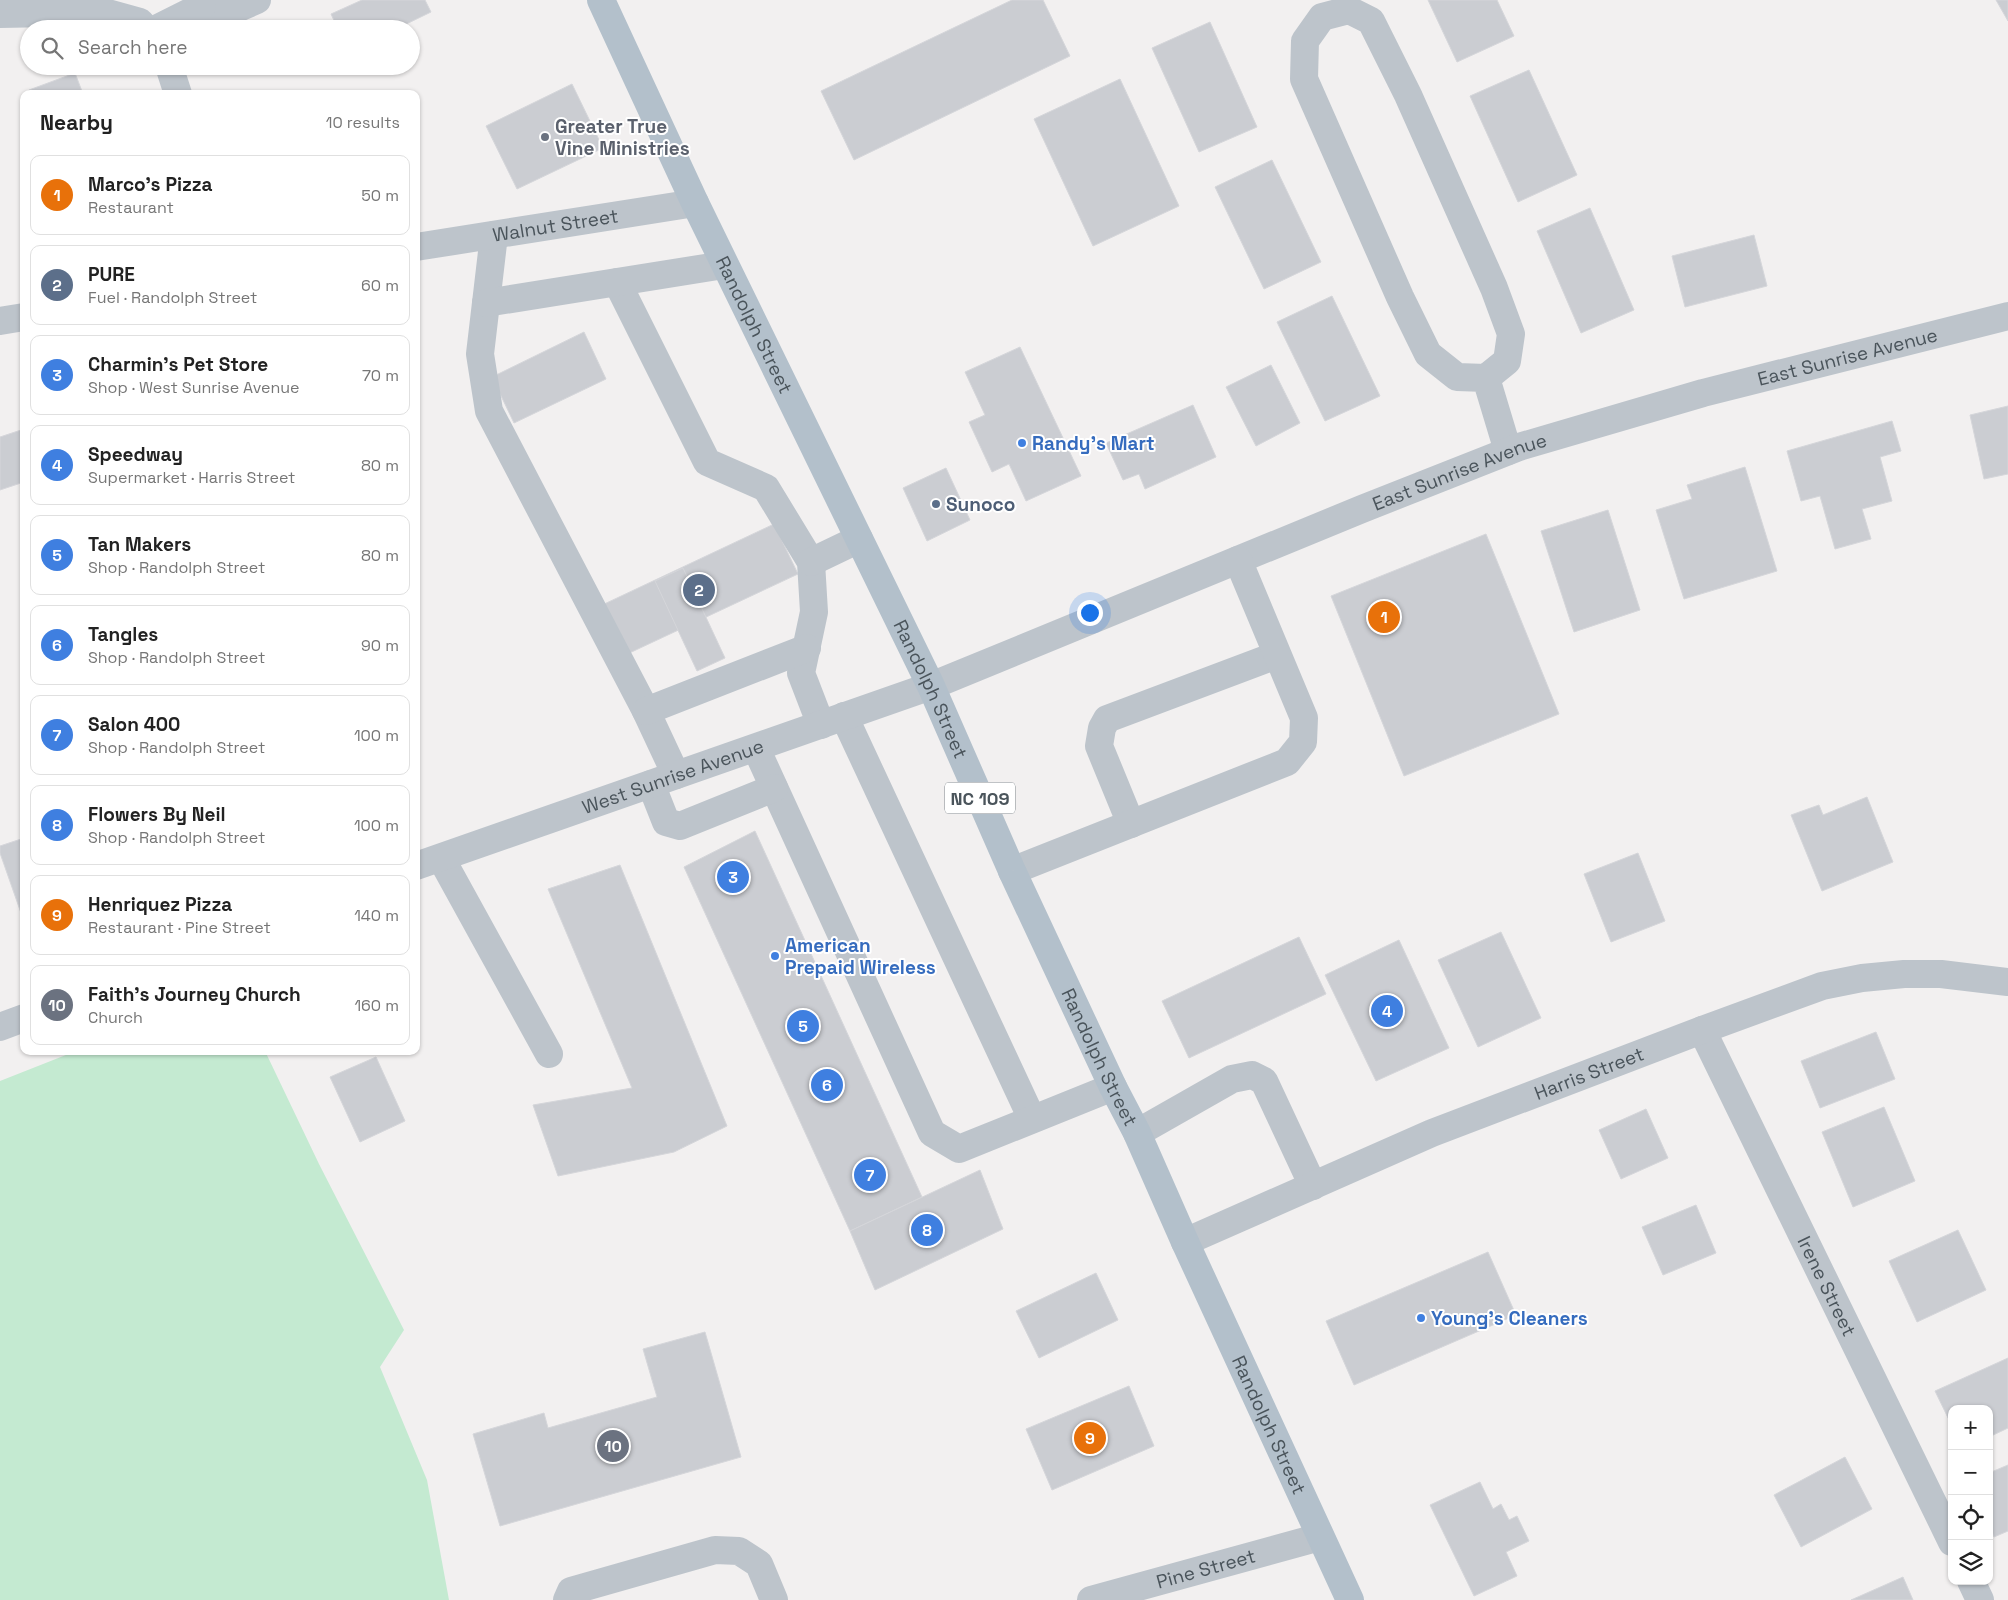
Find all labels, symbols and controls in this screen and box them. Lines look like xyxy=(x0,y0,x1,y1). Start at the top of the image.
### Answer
search box xyxy=(20,20,420,75)
icon: search xyxy=(38,34,66,62)
text: Search here xyxy=(78,35,188,60)
text: Nearby xyxy=(40,109,113,136)
text: 10 results xyxy=(326,112,400,133)
place label: Greater True Vine Ministries xyxy=(555,114,690,161)
marker: Greater True Vine Ministries xyxy=(539,131,551,143)
text: Marco's Pizza xyxy=(88,172,213,197)
text: 1 xyxy=(53,185,61,206)
text: 50 m xyxy=(361,185,399,206)
text: Restaurant xyxy=(88,197,174,218)
street label: Walnut Street xyxy=(491,203,620,247)
street label: Randolph Street xyxy=(710,252,799,398)
text: PURE xyxy=(88,262,135,287)
text: 2 xyxy=(52,275,62,296)
text: 60 m xyxy=(361,275,399,296)
text: Fuel · Randolph Street xyxy=(88,287,257,308)
street label: East Sunrise Avenue xyxy=(1755,322,1940,391)
text: Charmin's Pet Store xyxy=(88,352,268,377)
text: 3 xyxy=(52,365,62,386)
text: 70 m xyxy=(362,365,399,386)
text: Shop · West Sunrise Avenue xyxy=(88,377,300,398)
street label: East Sunrise Avenue xyxy=(1369,427,1550,516)
place label: Randy's Mart xyxy=(1032,431,1155,456)
marker: Randy's Mart xyxy=(1016,437,1028,449)
text: Speedway xyxy=(88,442,183,467)
text: 4 xyxy=(52,455,62,476)
text: 80 m xyxy=(361,455,399,476)
text: Supermarket · Harris Street xyxy=(88,467,295,488)
place label: Sunoco xyxy=(946,492,1015,517)
marker: Sunoco xyxy=(930,498,942,510)
text: Tan Makers xyxy=(88,532,191,557)
text: 5 xyxy=(52,545,62,566)
text: 80 m xyxy=(361,545,399,566)
text: Shop · Randolph Street xyxy=(88,557,265,578)
pin: 2 xyxy=(683,571,715,609)
pin: 1 xyxy=(1368,598,1400,636)
your location xyxy=(1077,600,1103,626)
street label: Randolph Street xyxy=(888,615,974,762)
text: Tangles xyxy=(88,622,158,647)
text: 6 xyxy=(52,635,62,656)
text: 90 m xyxy=(361,635,399,656)
text: Shop · Randolph Street xyxy=(88,647,265,668)
text: Salon 400 xyxy=(88,712,180,737)
text: 7 xyxy=(53,725,61,746)
text: 100 m xyxy=(354,725,399,746)
street label: West Sunrise Avenue xyxy=(579,733,767,820)
text: Shop · Randolph Street xyxy=(88,737,265,758)
road number: NC 109 xyxy=(945,782,1015,814)
text: Flowers By Neil xyxy=(88,802,226,827)
text: 8 xyxy=(52,815,62,836)
text: 100 m xyxy=(354,815,399,836)
text: Shop · Randolph Street xyxy=(88,827,265,848)
pin: 3 xyxy=(717,858,749,896)
text: Henriquez Pizza xyxy=(88,892,232,917)
text: 9 xyxy=(52,905,62,926)
text: 140 m xyxy=(354,905,399,926)
text: Restaurant · Pine Street xyxy=(88,917,271,938)
place label: American Prepaid Wireless xyxy=(785,933,936,980)
marker: American Prepaid Wireless xyxy=(769,950,781,962)
text: Faith's Journey Church xyxy=(88,982,301,1007)
street label: Randolph Street xyxy=(1056,984,1144,1130)
pin: 4 xyxy=(1371,992,1403,1030)
text: 10 xyxy=(48,995,66,1016)
text: 160 m xyxy=(354,995,399,1016)
text: Church xyxy=(88,1007,143,1028)
pin: 5 xyxy=(787,1007,819,1045)
street label: Harris Street xyxy=(1531,1041,1647,1105)
pin: 6 xyxy=(811,1066,843,1104)
pin: 7 xyxy=(854,1156,886,1194)
pin: 8 xyxy=(911,1211,943,1249)
street label: Irene Street xyxy=(1792,1232,1862,1340)
place label: Young's Cleaners xyxy=(1431,1306,1588,1331)
marker: Young's Cleaners xyxy=(1415,1312,1427,1324)
street label: Randolph Street xyxy=(1226,1351,1312,1498)
map controls xyxy=(1948,1405,1993,1585)
button: + xyxy=(1948,1405,1993,1450)
pin: 9 xyxy=(1074,1419,1106,1457)
pin: 10 xyxy=(597,1427,629,1465)
button: − xyxy=(1948,1450,1993,1495)
button: locate xyxy=(1948,1495,1993,1540)
button: layers xyxy=(1948,1540,1993,1585)
street label: Pine Street xyxy=(1153,1543,1258,1594)

